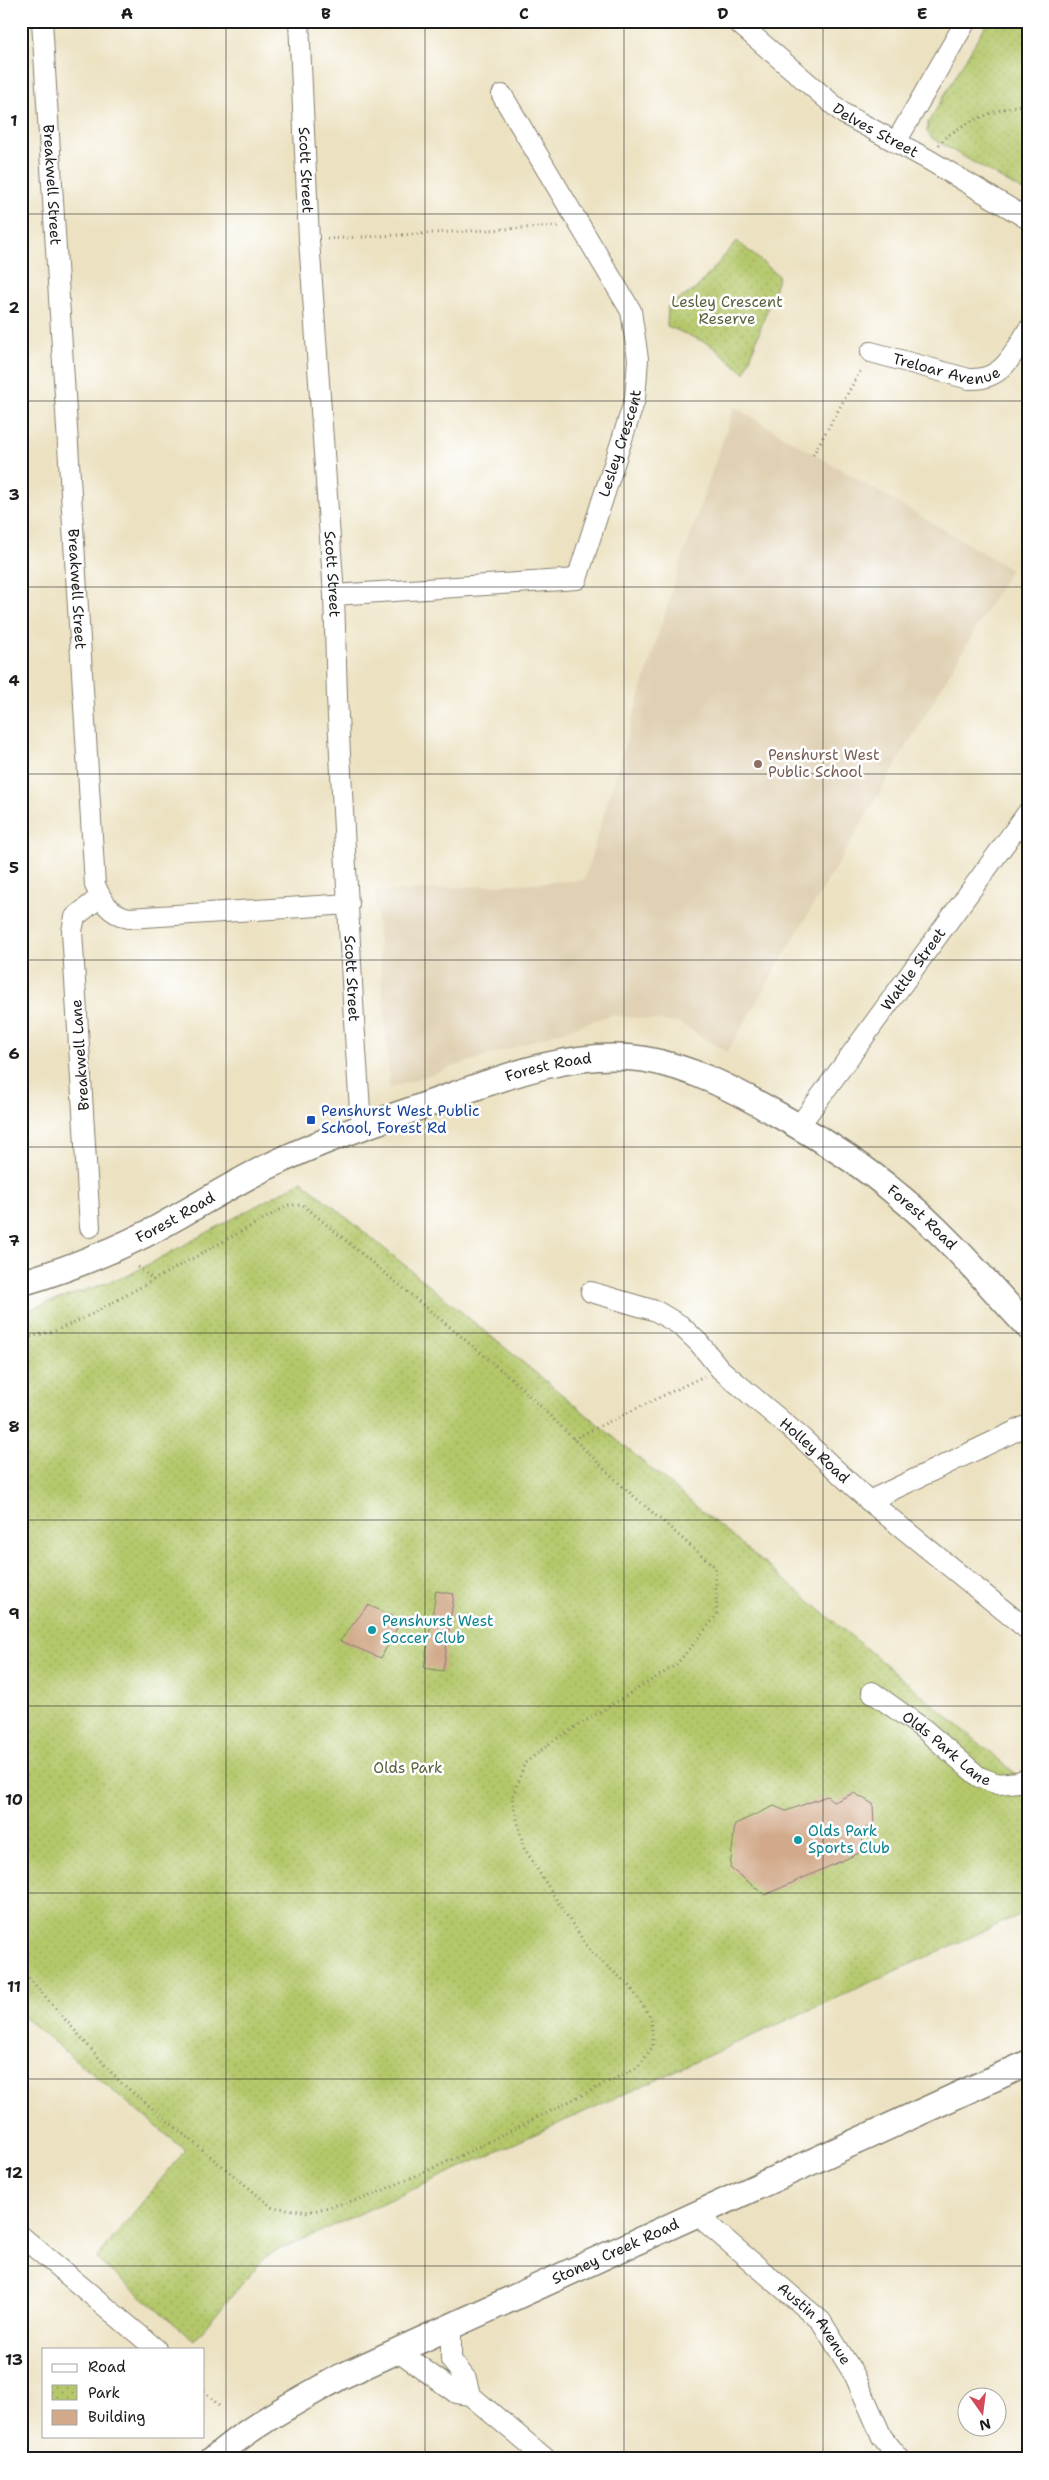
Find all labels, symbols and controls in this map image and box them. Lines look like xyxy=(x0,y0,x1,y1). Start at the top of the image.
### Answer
text: A xyxy=(121,3,133,24)
text: B xyxy=(321,3,331,24)
text: C xyxy=(519,3,529,24)
text: D xyxy=(717,3,729,24)
text: E xyxy=(917,3,927,24)
street label: Delves Street xyxy=(828,99,922,162)
text: 1 xyxy=(10,110,18,131)
street label: Breakwell Street xyxy=(38,124,66,246)
street label: Scott Street xyxy=(294,126,318,213)
park label: Lesley Crescent Reserve xyxy=(671,292,783,329)
text: 2 xyxy=(8,297,20,318)
street label: Treloar Avenue xyxy=(890,348,1004,389)
street label: Lesley Crescent xyxy=(594,389,646,500)
text: 3 xyxy=(8,484,20,505)
street label: Breakwell Street xyxy=(63,528,91,650)
street label: Scott Street xyxy=(320,530,345,617)
text: 4 xyxy=(8,670,20,691)
place label: Penshurst West Public School xyxy=(768,745,880,782)
marker: Penshurst West Public School xyxy=(752,758,764,770)
text: 5 xyxy=(9,857,19,878)
street label: Wattle Street xyxy=(876,924,950,1015)
street label: Scott Street xyxy=(340,935,364,1022)
street label: Breakwell Lane xyxy=(66,999,94,1111)
text: 6 xyxy=(8,1043,20,1064)
street label: Forest Road xyxy=(503,1048,593,1086)
place label: Penshurst West Public School, Forest Rd xyxy=(321,1101,479,1138)
marker: Penshurst West Public School, Forest Rd xyxy=(305,1114,317,1126)
street label: Forest Road xyxy=(883,1180,962,1255)
street label: Forest Road xyxy=(132,1187,219,1248)
text: 7 xyxy=(8,1230,20,1251)
street label: Holley Road xyxy=(775,1413,854,1488)
text: 8 xyxy=(8,1416,20,1437)
text: 9 xyxy=(8,1603,20,1624)
place label: Penshurst West Soccer Club xyxy=(382,1611,494,1648)
marker: Penshurst West Soccer Club xyxy=(366,1624,378,1636)
street label: Olds Park Lane xyxy=(898,1707,994,1791)
park label: Olds Park xyxy=(373,1758,443,1778)
text: 10 xyxy=(5,1789,23,1810)
place label: Olds Park Sports Club xyxy=(808,1821,890,1858)
marker: Olds Park Sports Club xyxy=(792,1834,804,1846)
text: 11 xyxy=(7,1976,21,1997)
text: 12 xyxy=(5,2162,23,2183)
street label: Stoney Creek Road xyxy=(548,2214,682,2289)
street label: Austin Avenue xyxy=(773,2278,856,2369)
legend xyxy=(42,2348,205,2438)
text: 13 xyxy=(5,2349,23,2370)
text: Road xyxy=(88,2357,126,2377)
text: Park xyxy=(88,2383,120,2403)
north arrow xyxy=(956,2388,1006,2438)
text: Building xyxy=(88,2407,145,2427)
text: N xyxy=(978,2415,993,2435)

